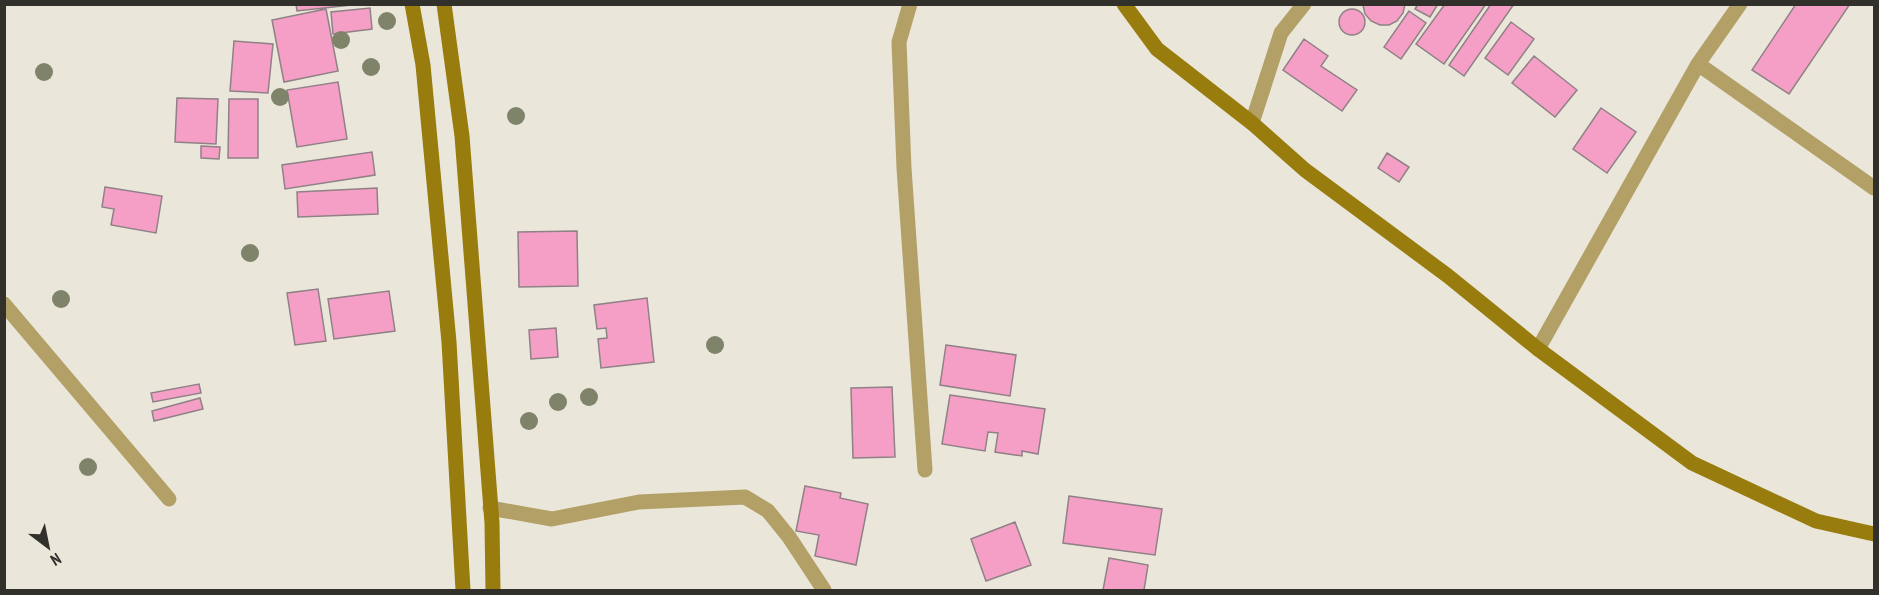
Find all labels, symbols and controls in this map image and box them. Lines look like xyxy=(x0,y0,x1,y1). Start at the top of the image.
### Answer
north arrow xyxy=(18,517,78,577)
text: N xyxy=(47,549,65,570)

